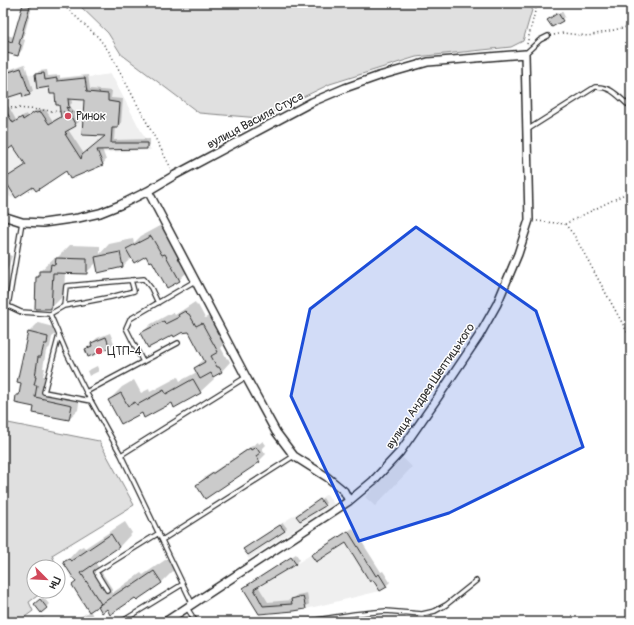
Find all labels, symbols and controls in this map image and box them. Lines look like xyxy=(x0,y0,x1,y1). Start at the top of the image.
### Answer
street label: вулиця Василя Стуса xyxy=(204,88,306,152)
place label: Ринок xyxy=(76,109,106,124)
marker: Ринок xyxy=(63,111,73,121)
street label: вулиця Андрея Шептицького xyxy=(383,320,479,452)
place label: ЦТП-4 xyxy=(107,344,141,359)
marker: ЦТП-4 xyxy=(94,346,104,356)
north arrow xyxy=(26,559,66,599)
text: Пн xyxy=(46,575,63,591)

